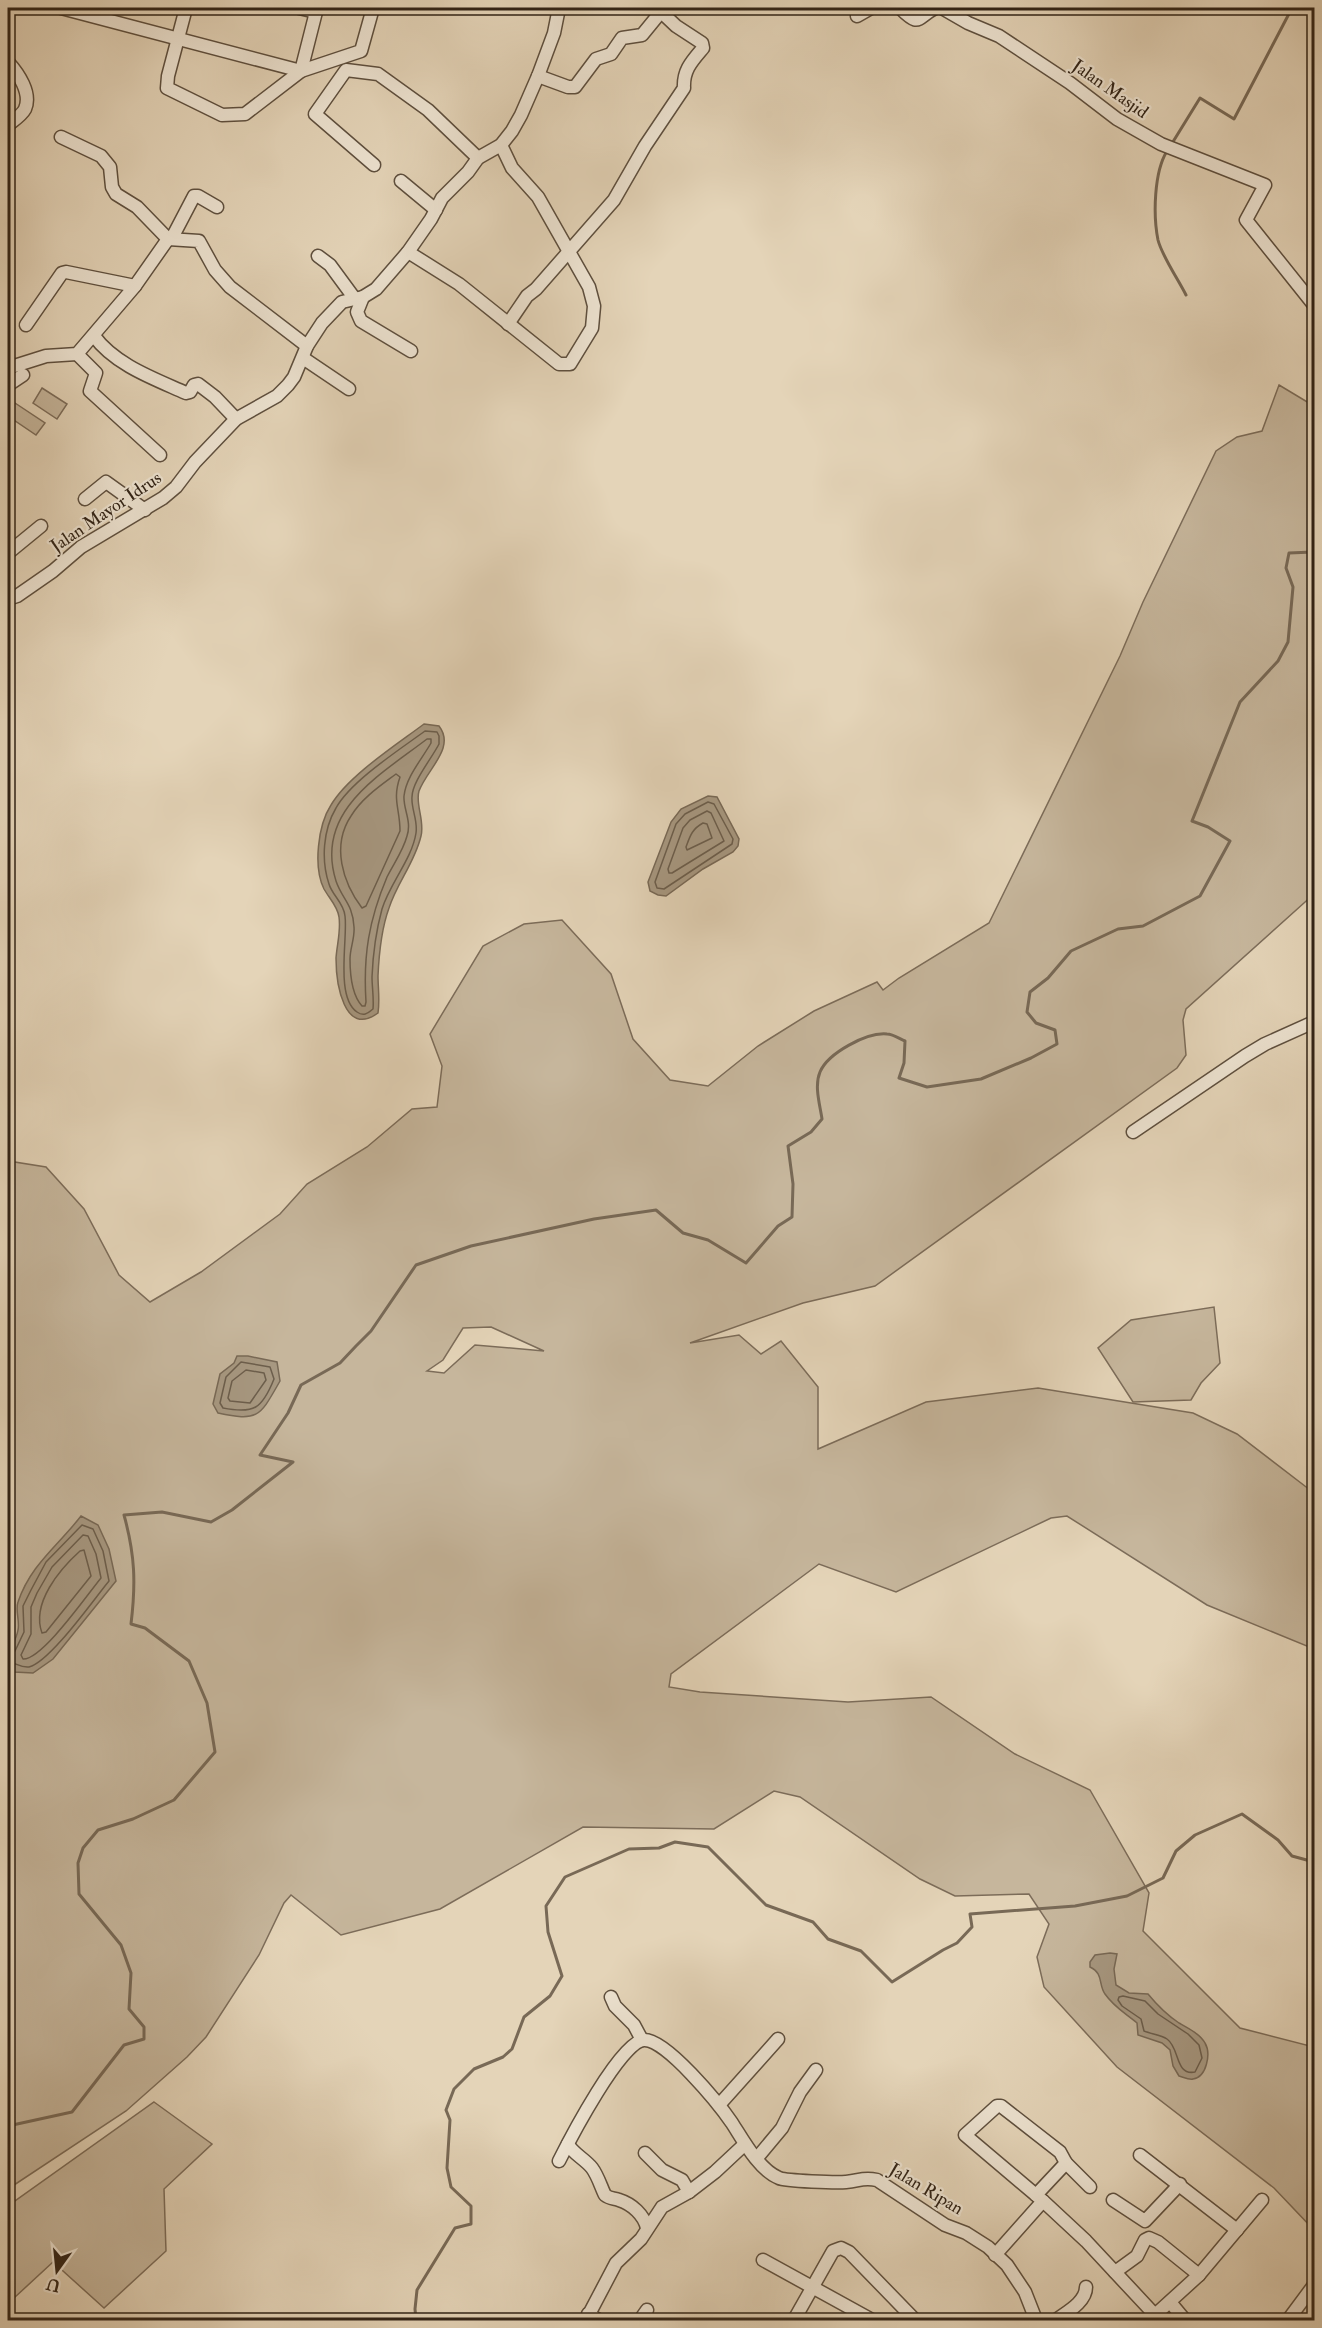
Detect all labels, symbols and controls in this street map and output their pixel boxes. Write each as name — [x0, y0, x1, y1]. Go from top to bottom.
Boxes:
street label: Jalan Masjid — [1067, 54, 1153, 124]
street label: Jalan Mayor Idrus — [45, 466, 166, 558]
street label: Jalan Ripan — [884, 2157, 967, 2220]
north arrow — [27, 2241, 87, 2301]
text: U — [44, 2273, 62, 2296]

